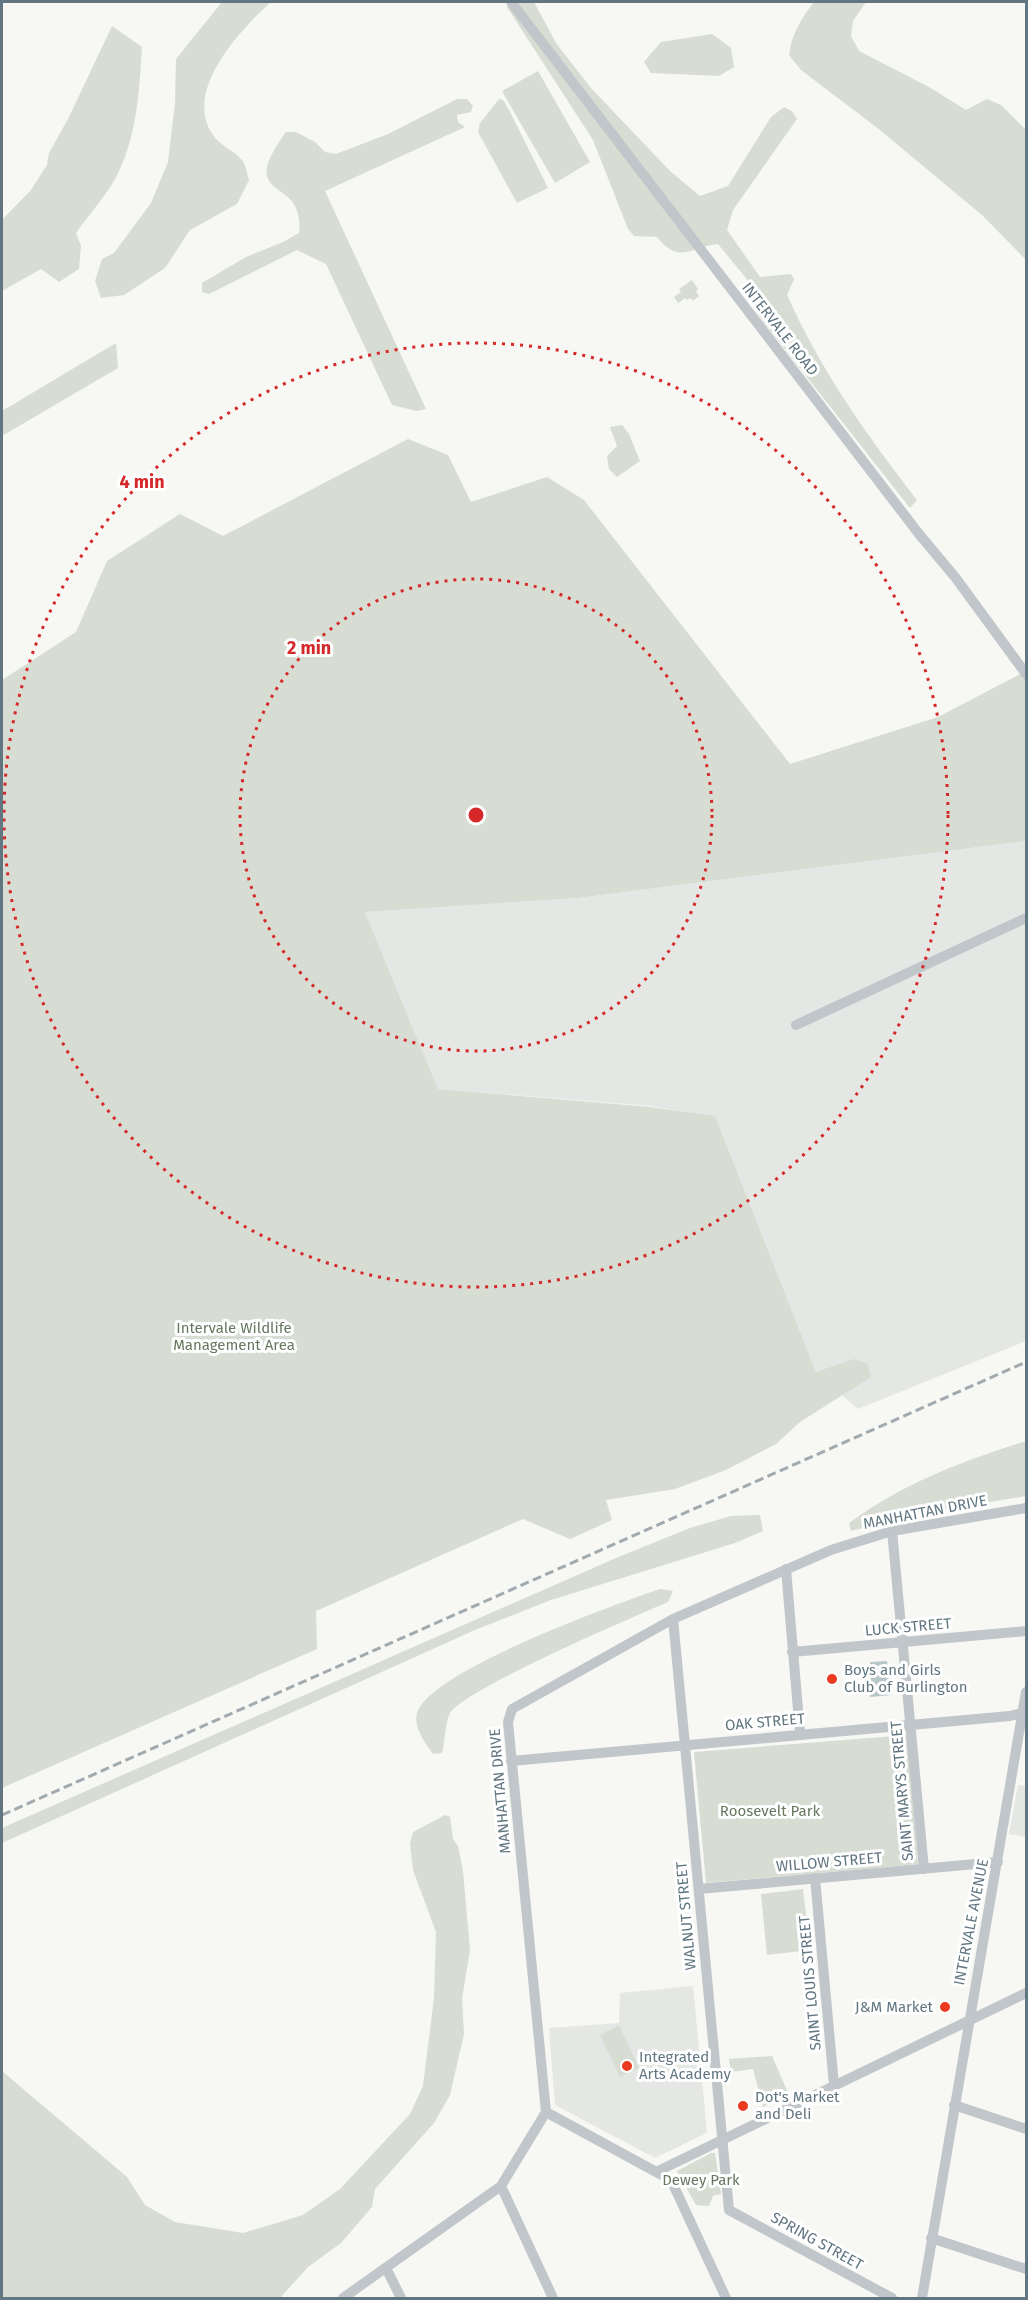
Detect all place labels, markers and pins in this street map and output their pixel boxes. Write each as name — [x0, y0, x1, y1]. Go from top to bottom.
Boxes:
centre of rings — [466, 805, 486, 825]
place label: Boys and Girls Club of Burlington — [844, 1661, 968, 1696]
marker: Boys and Girls Club of Burlington — [825, 1672, 839, 1686]
place label: J&M Market — [855, 1998, 934, 2016]
marker: J&M Market — [938, 2000, 952, 2014]
place label: Integrated Arts Academy — [639, 2048, 731, 2083]
marker: Integrated Arts Academy — [620, 2059, 634, 2073]
place label: Dot's Market and Deli — [755, 2088, 840, 2123]
marker: Dot's Market and Deli — [736, 2099, 750, 2113]

